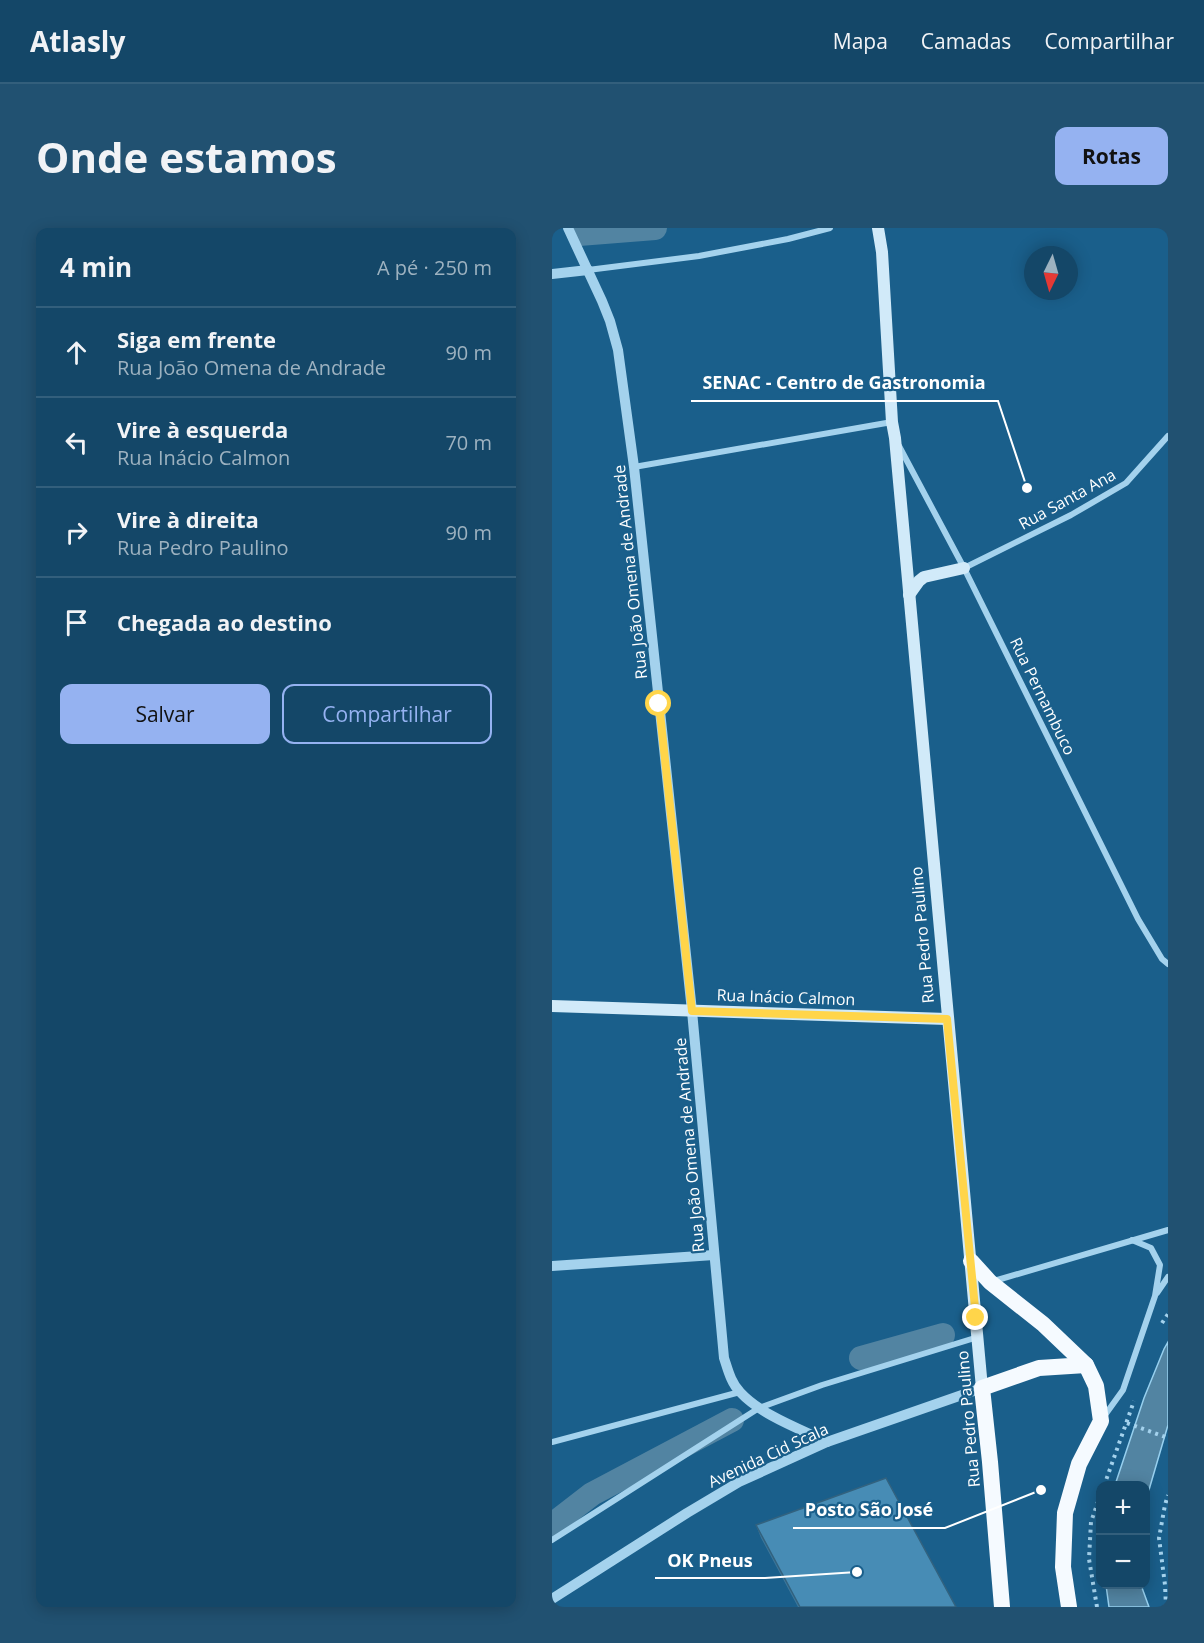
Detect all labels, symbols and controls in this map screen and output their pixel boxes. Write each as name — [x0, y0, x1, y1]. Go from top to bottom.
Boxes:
text: Atlasly — [30, 22, 125, 60]
text: Mapa — [833, 27, 888, 55]
text: Camadas — [921, 27, 1011, 55]
text: Compartilhar — [1044, 27, 1174, 55]
button: Rotas — [1055, 127, 1168, 185]
text: Onde estamos — [36, 128, 337, 185]
north arrow — [1024, 246, 1078, 300]
text: 4 min — [60, 249, 132, 285]
text: A pé · 250 m — [377, 254, 492, 281]
text: Siga em frente — [117, 324, 276, 354]
icon: ahead — [60, 336, 93, 369]
text: 90 m — [445, 339, 492, 366]
text: Rua João Omena de Andrade — [117, 354, 386, 381]
callout: SENAC - Centro de Gastronomia — [691, 365, 998, 401]
text: SENAC - Centro de Gastronomia — [702, 370, 986, 394]
text: Vire à esquerda — [117, 414, 288, 444]
icon: left — [60, 426, 93, 459]
text: 70 m — [445, 429, 492, 456]
text: Rua Inácio Calmon — [117, 444, 290, 471]
street label: Rua Santa Ana — [1015, 463, 1119, 535]
street label: Rua João Omena de Andrade — [608, 464, 652, 680]
text: Vire à direita — [117, 504, 259, 534]
icon: right — [60, 516, 93, 549]
text: 90 m — [445, 519, 492, 546]
text: Rua Pedro Paulino — [117, 534, 289, 561]
icon: arrive — [60, 606, 93, 639]
text: Chegada ao destino — [117, 607, 332, 637]
street label: Rua Pernambuco — [1005, 634, 1081, 758]
button: Salvar — [60, 684, 270, 744]
button: Compartilhar — [282, 684, 492, 744]
route start — [645, 690, 671, 716]
street label: Rua Pedro Paulino — [905, 866, 939, 1004]
street label: Rua Inácio Calmon — [716, 984, 856, 1010]
street label: Rua João Omena de Andrade — [669, 1037, 709, 1253]
route end — [962, 1304, 988, 1330]
street label: Rua Pedro Paulino — [951, 1350, 985, 1488]
street label: Avenida Cid Scala — [704, 1418, 832, 1492]
map controls — [1096, 1481, 1150, 1589]
button: + — [1096, 1481, 1150, 1535]
callout: Posto São José — [793, 1492, 945, 1528]
text: Posto São José — [805, 1497, 933, 1521]
button: − — [1096, 1535, 1150, 1589]
callout: OK Pneus — [655, 1542, 765, 1578]
text: OK Pneus — [667, 1548, 753, 1572]

